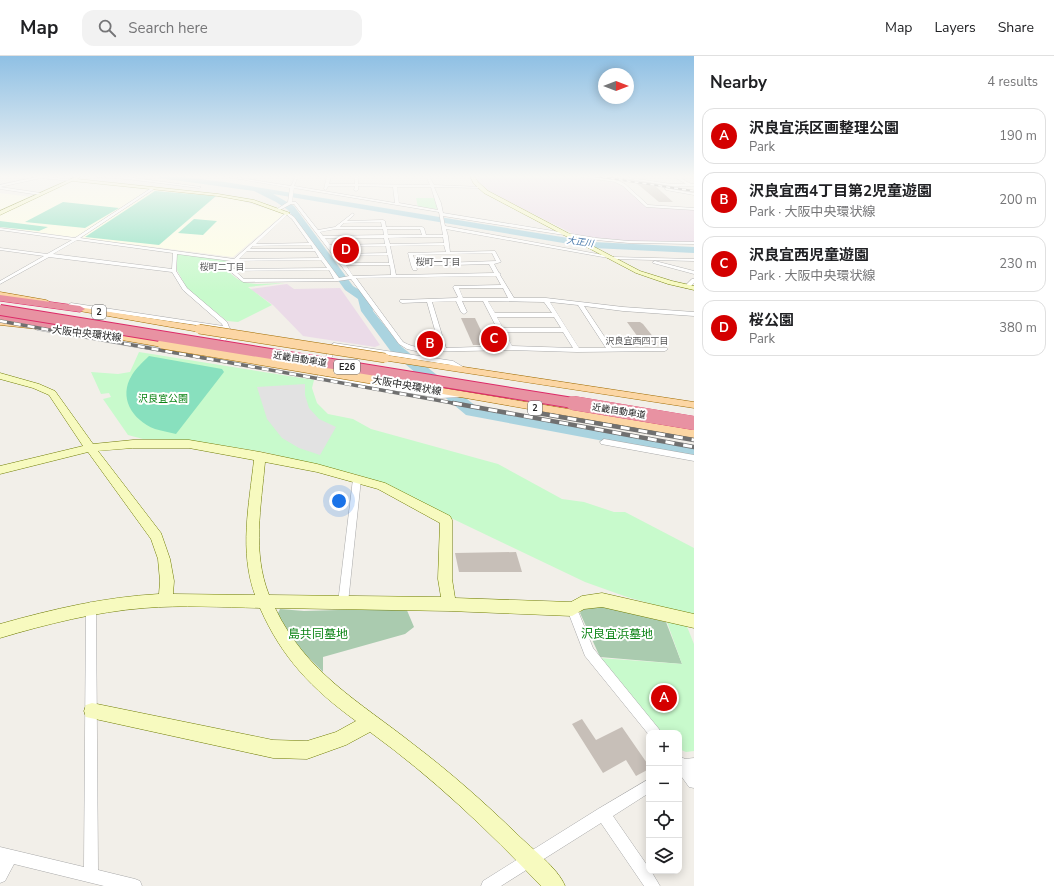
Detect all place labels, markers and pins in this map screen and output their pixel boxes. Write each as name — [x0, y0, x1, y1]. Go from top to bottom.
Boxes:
pin: D — [333, 235, 359, 265]
pin: C — [481, 324, 507, 354]
pin: B — [417, 329, 443, 359]
pin: A — [651, 683, 677, 713]

